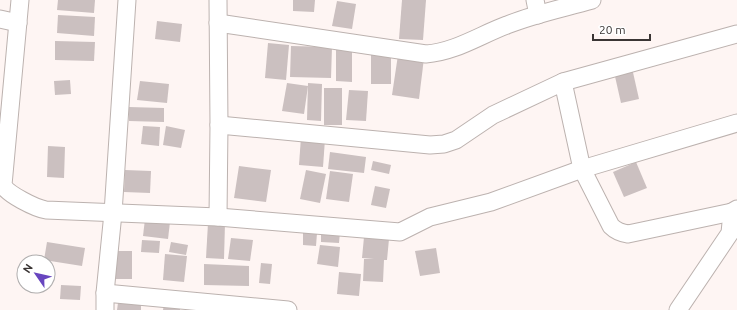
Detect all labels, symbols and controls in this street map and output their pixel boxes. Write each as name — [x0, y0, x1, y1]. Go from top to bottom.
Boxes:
scale bar — [593, 16, 650, 42]
text: 20 m — [599, 23, 626, 36]
north arrow — [16, 254, 56, 294]
text: N — [20, 262, 35, 275]

